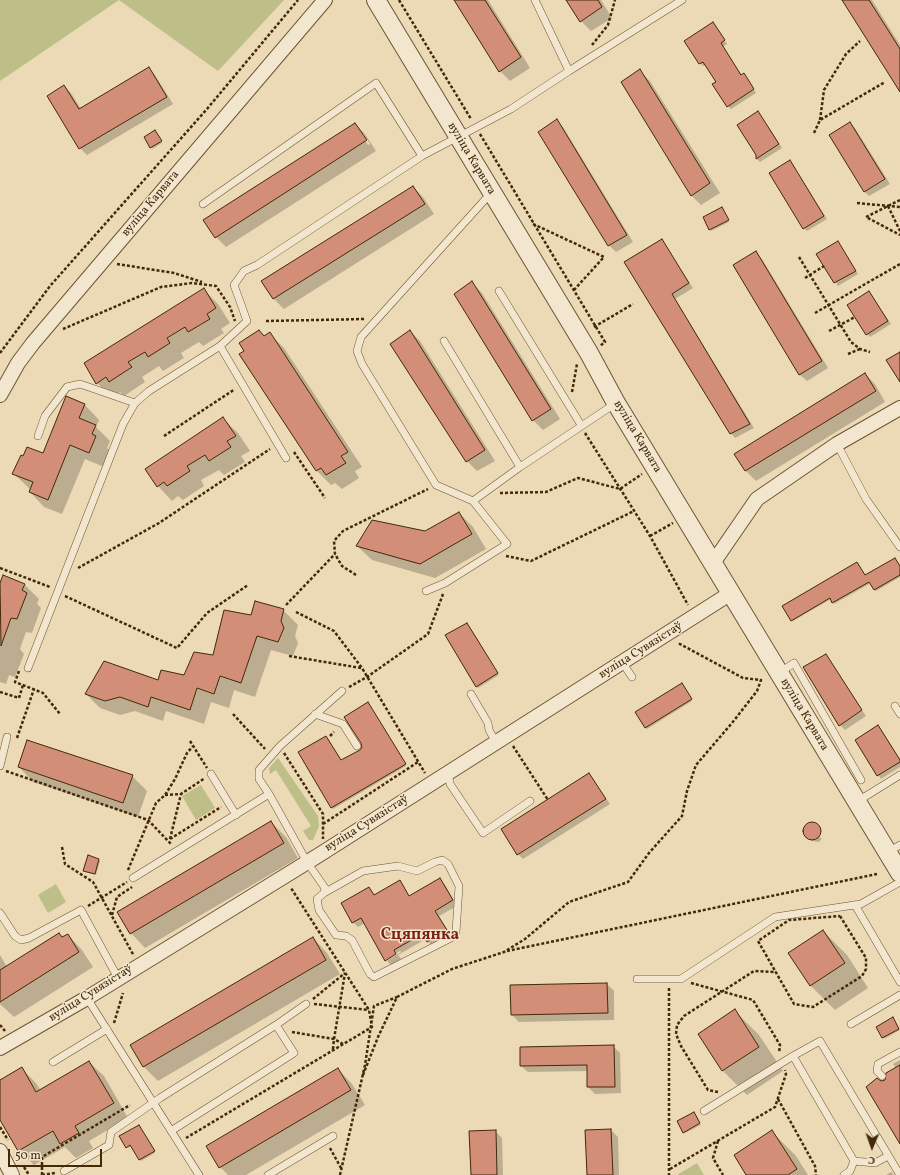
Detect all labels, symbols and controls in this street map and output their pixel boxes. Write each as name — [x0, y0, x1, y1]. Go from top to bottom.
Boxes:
street label: вуліца Карвата — [444, 120, 498, 198]
street label: вуліца Карвата — [119, 168, 183, 240]
street label: вуліца Карвата — [610, 398, 664, 476]
street label: вуліца Сувязістаў — [597, 619, 685, 683]
street label: вуліца Карвата — [777, 676, 831, 754]
street label: вуліца Сувязістаў — [323, 792, 411, 856]
district label: Сцяпянка — [381, 926, 459, 946]
street label: вуліца Сувязістаў — [47, 962, 135, 1026]
north arrow — [852, 1127, 892, 1167]
scale bar — [10, 1141, 104, 1167]
text: 50 m — [15, 1148, 41, 1164]
text: С — [868, 1152, 875, 1167]

